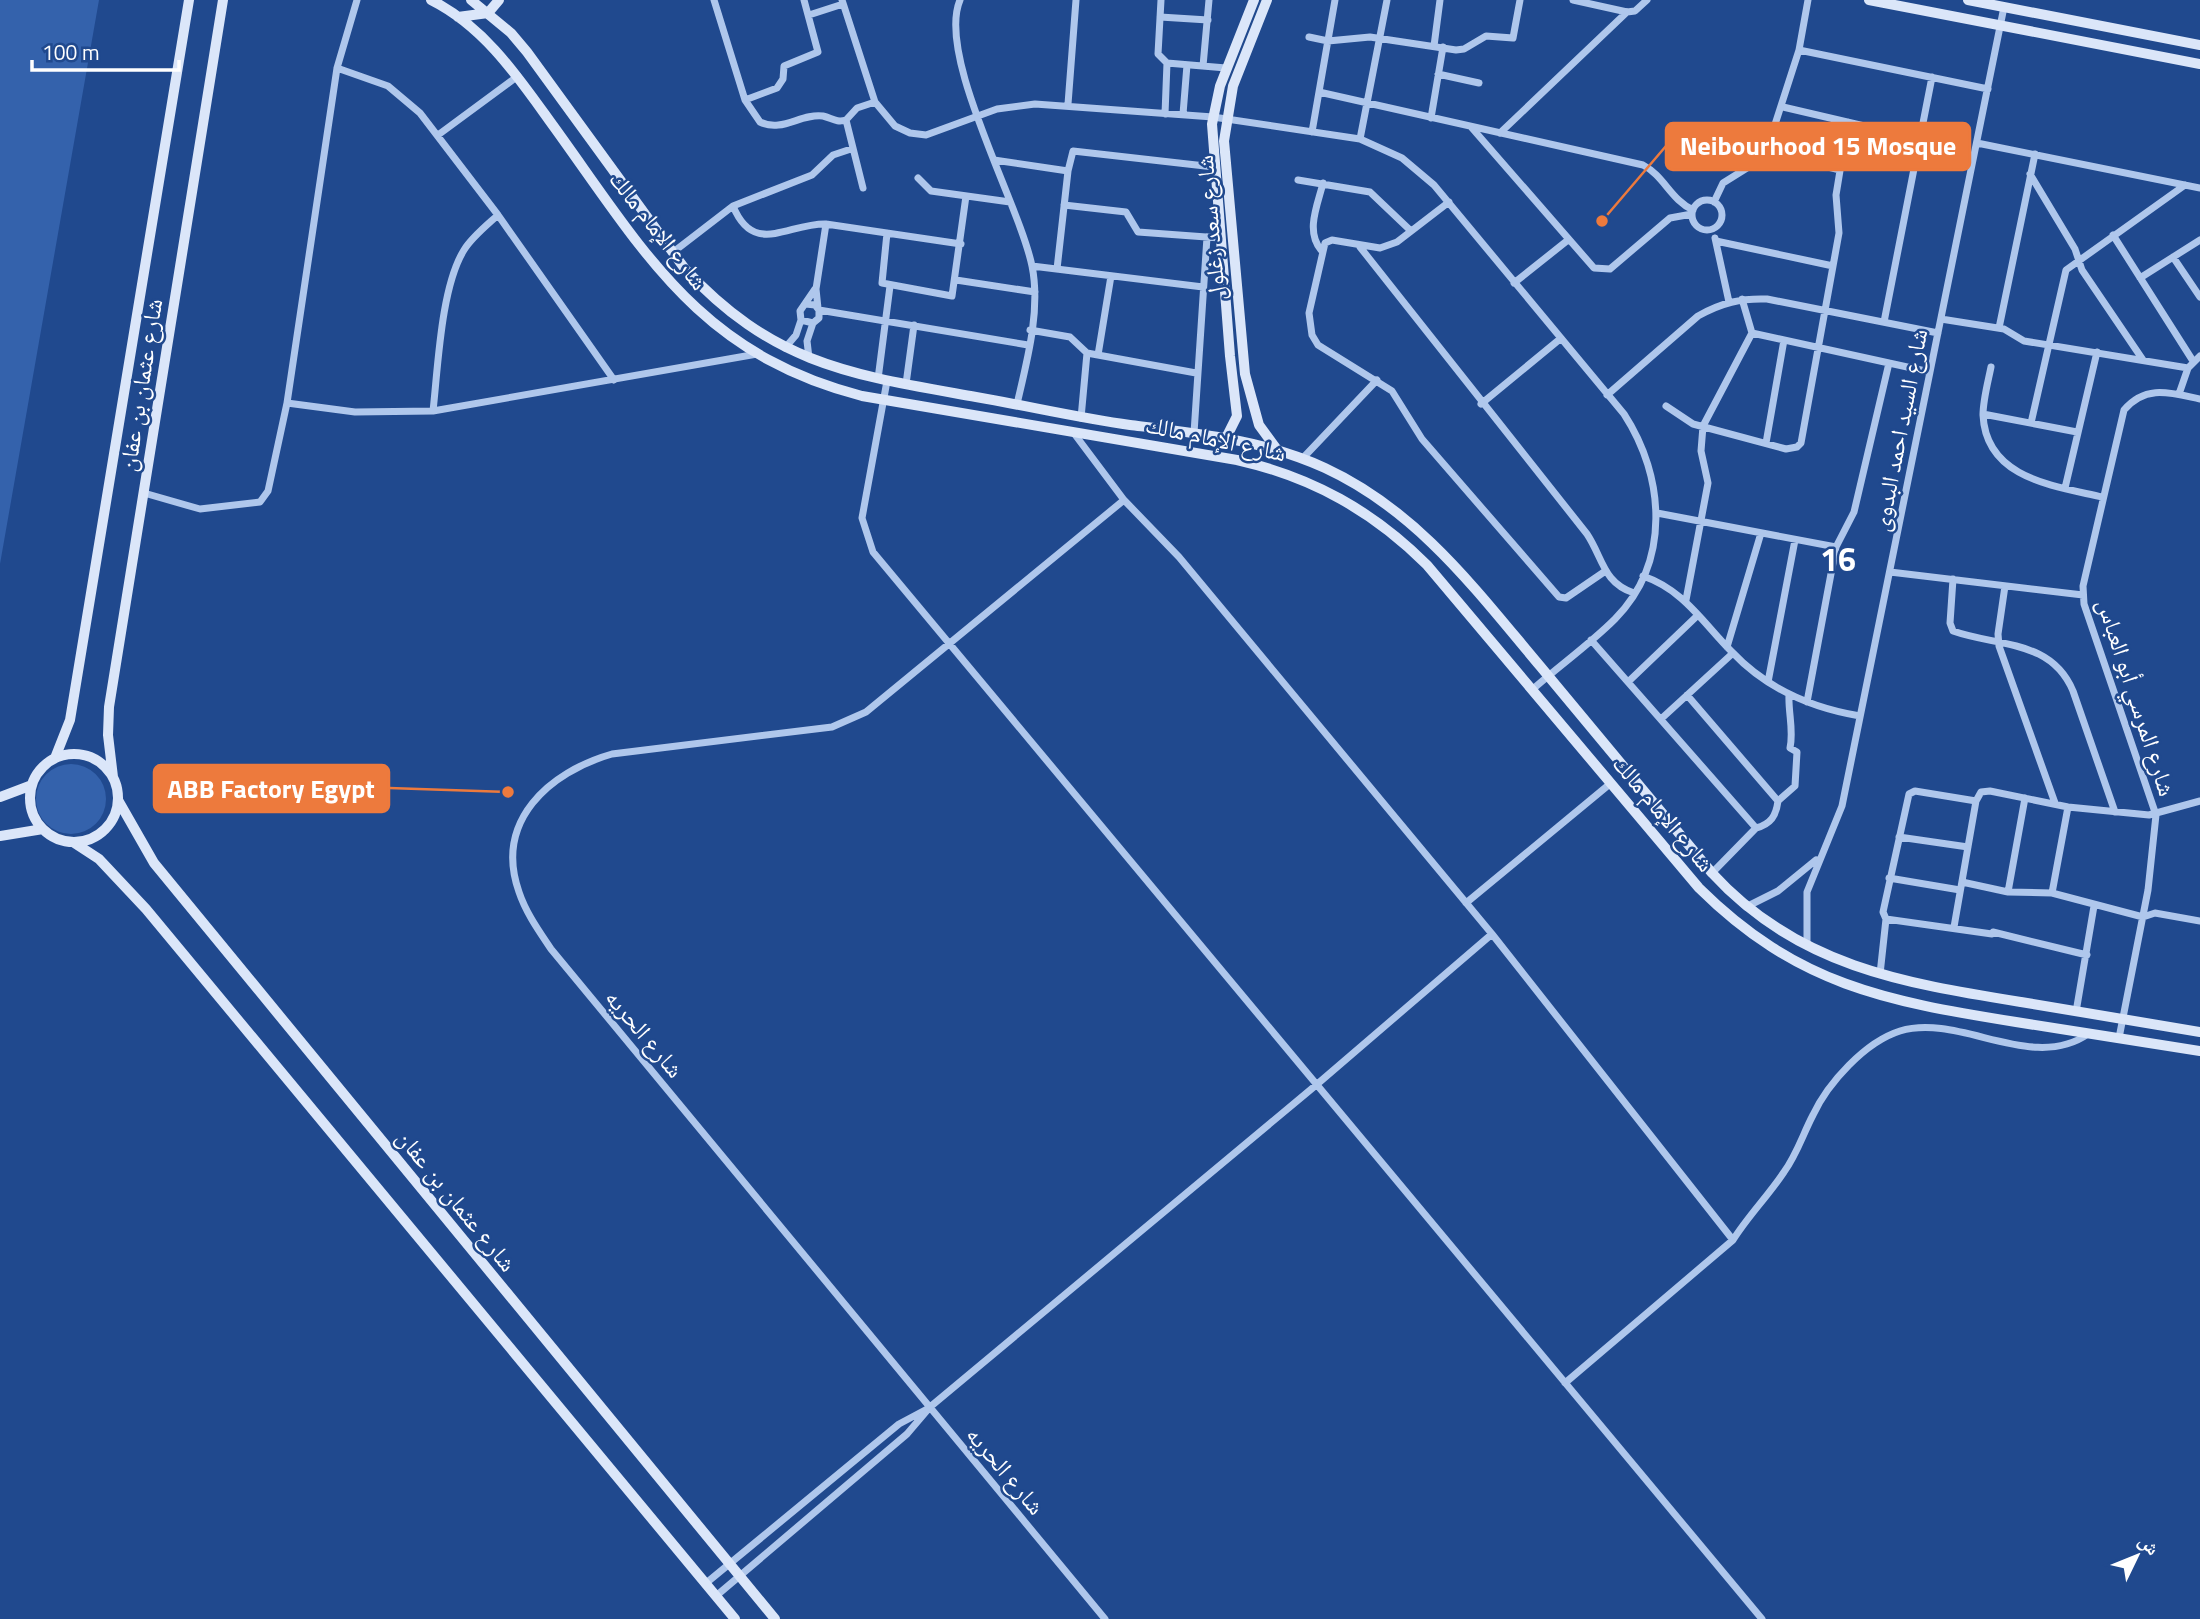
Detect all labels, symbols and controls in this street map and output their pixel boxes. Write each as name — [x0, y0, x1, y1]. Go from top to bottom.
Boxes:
scale bar — [32, 28, 178, 72]
text: 100 m — [42, 36, 99, 68]
callout: Neibourhood 15 Mosque — [1666, 123, 1970, 170]
text: Neibourhood 15 Mosque — [1680, 126, 1956, 165]
street label: شارع سعد زغلول — [1186, 154, 1234, 302]
street label: شارع الإمام مالك — [601, 163, 717, 297]
street label: شارع عثمان بن عفان — [109, 296, 171, 474]
street label: شارع السيد احمد البدوى — [1862, 326, 1936, 534]
street label: شارع الإمام مالك — [1142, 406, 1290, 470]
district label: 16 — [1820, 535, 1856, 583]
street label: شارع المرسي أبو العباس — [2086, 594, 2186, 801]
street label: شارع الإمام مالك — [1604, 747, 1724, 879]
callout: ABB Factory Egypt — [154, 765, 389, 812]
text: ABB Factory Egypt — [167, 769, 375, 808]
street label: شارع الحريه — [597, 981, 693, 1085]
street label: شارع عثمان بن عفان — [388, 1121, 526, 1279]
street label: شارع الحريه — [958, 1418, 1054, 1522]
north arrow — [2102, 1521, 2172, 1591]
text: ش — [2132, 1527, 2167, 1561]

